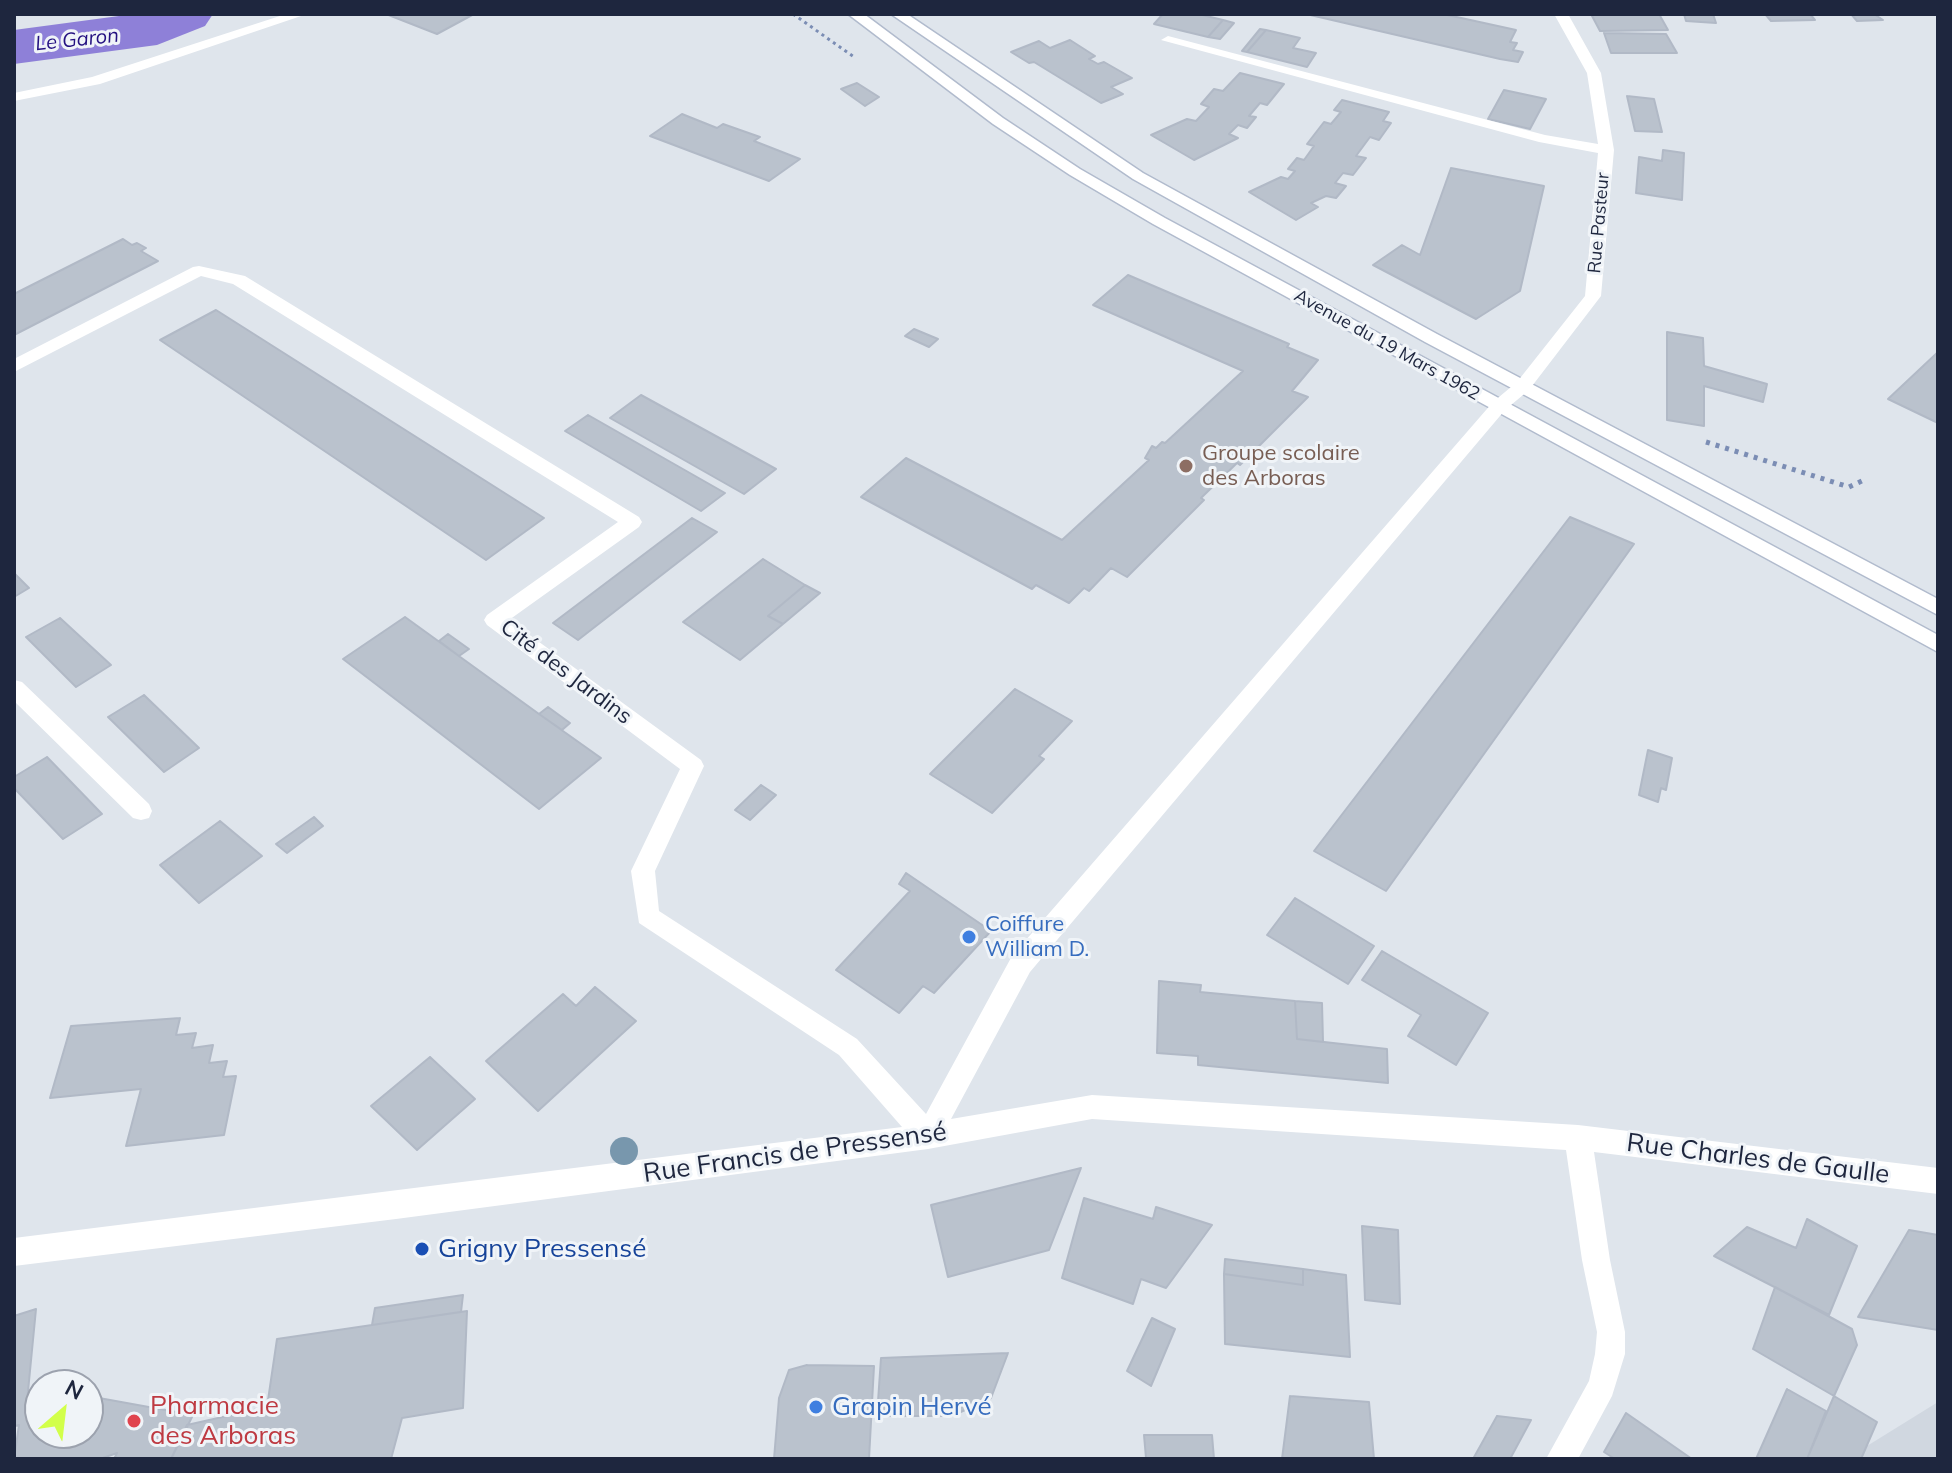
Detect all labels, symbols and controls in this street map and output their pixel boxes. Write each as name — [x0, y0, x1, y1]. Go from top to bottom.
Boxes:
water label: Le Garon — [34, 24, 120, 56]
street label: Rue Pasteur — [1584, 172, 1614, 274]
street label: Avenue du 19 Mars 1962 — [1290, 285, 1484, 405]
place label: Groupe scolaire des Arboras — [1202, 440, 1360, 492]
marker: Groupe scolaire des Arboras — [1177, 457, 1195, 475]
street label: Cité des Jardins — [495, 614, 637, 730]
place label: Coiffure William D. — [985, 911, 1089, 962]
marker: Coiffure William D. — [960, 928, 978, 946]
street label: Rue Francis de Pressensé — [641, 1116, 949, 1190]
street label: Rue Charles de Gaulle — [1625, 1127, 1891, 1191]
place label: Grigny Pressensé — [438, 1233, 646, 1265]
marker: Grigny Pressensé — [413, 1240, 431, 1258]
north arrow — [24, 1369, 104, 1449]
text: N — [60, 1373, 88, 1406]
place label: Pharmacie des Arboras — [150, 1390, 296, 1452]
place label: Grapin Hervé — [832, 1391, 992, 1423]
marker: Grapin Hervé — [807, 1398, 825, 1416]
marker: Pharmacie des Arboras — [125, 1412, 143, 1430]

